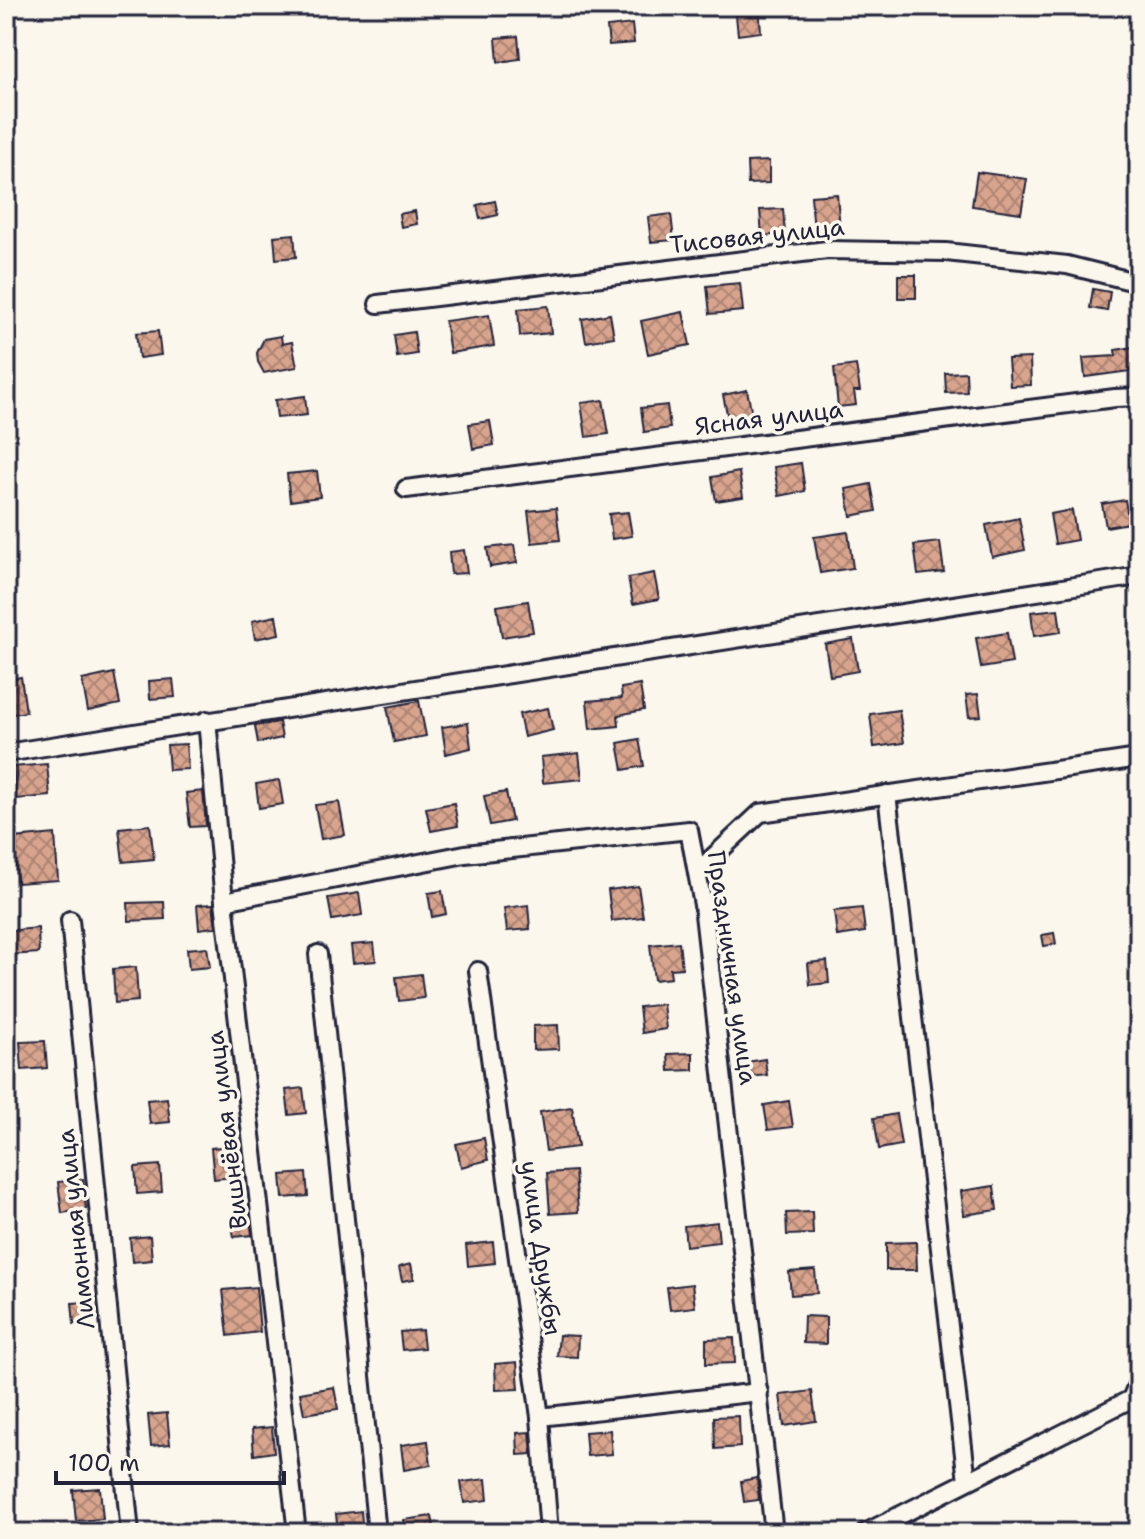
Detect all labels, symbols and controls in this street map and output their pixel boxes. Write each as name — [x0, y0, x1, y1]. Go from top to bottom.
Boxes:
street label: Тисовая улица — [668, 211, 846, 261]
street label: Ясная улица — [693, 393, 845, 443]
street label: Праздничная улица — [700, 849, 764, 1087]
street label: Вишнёвая улица — [199, 1029, 255, 1231]
street label: Лимонная улица — [50, 1127, 102, 1331]
street label: улица Дружбы — [513, 1159, 569, 1337]
scale bar — [56, 1435, 284, 1485]
text: 100 m — [68, 1447, 140, 1479]

